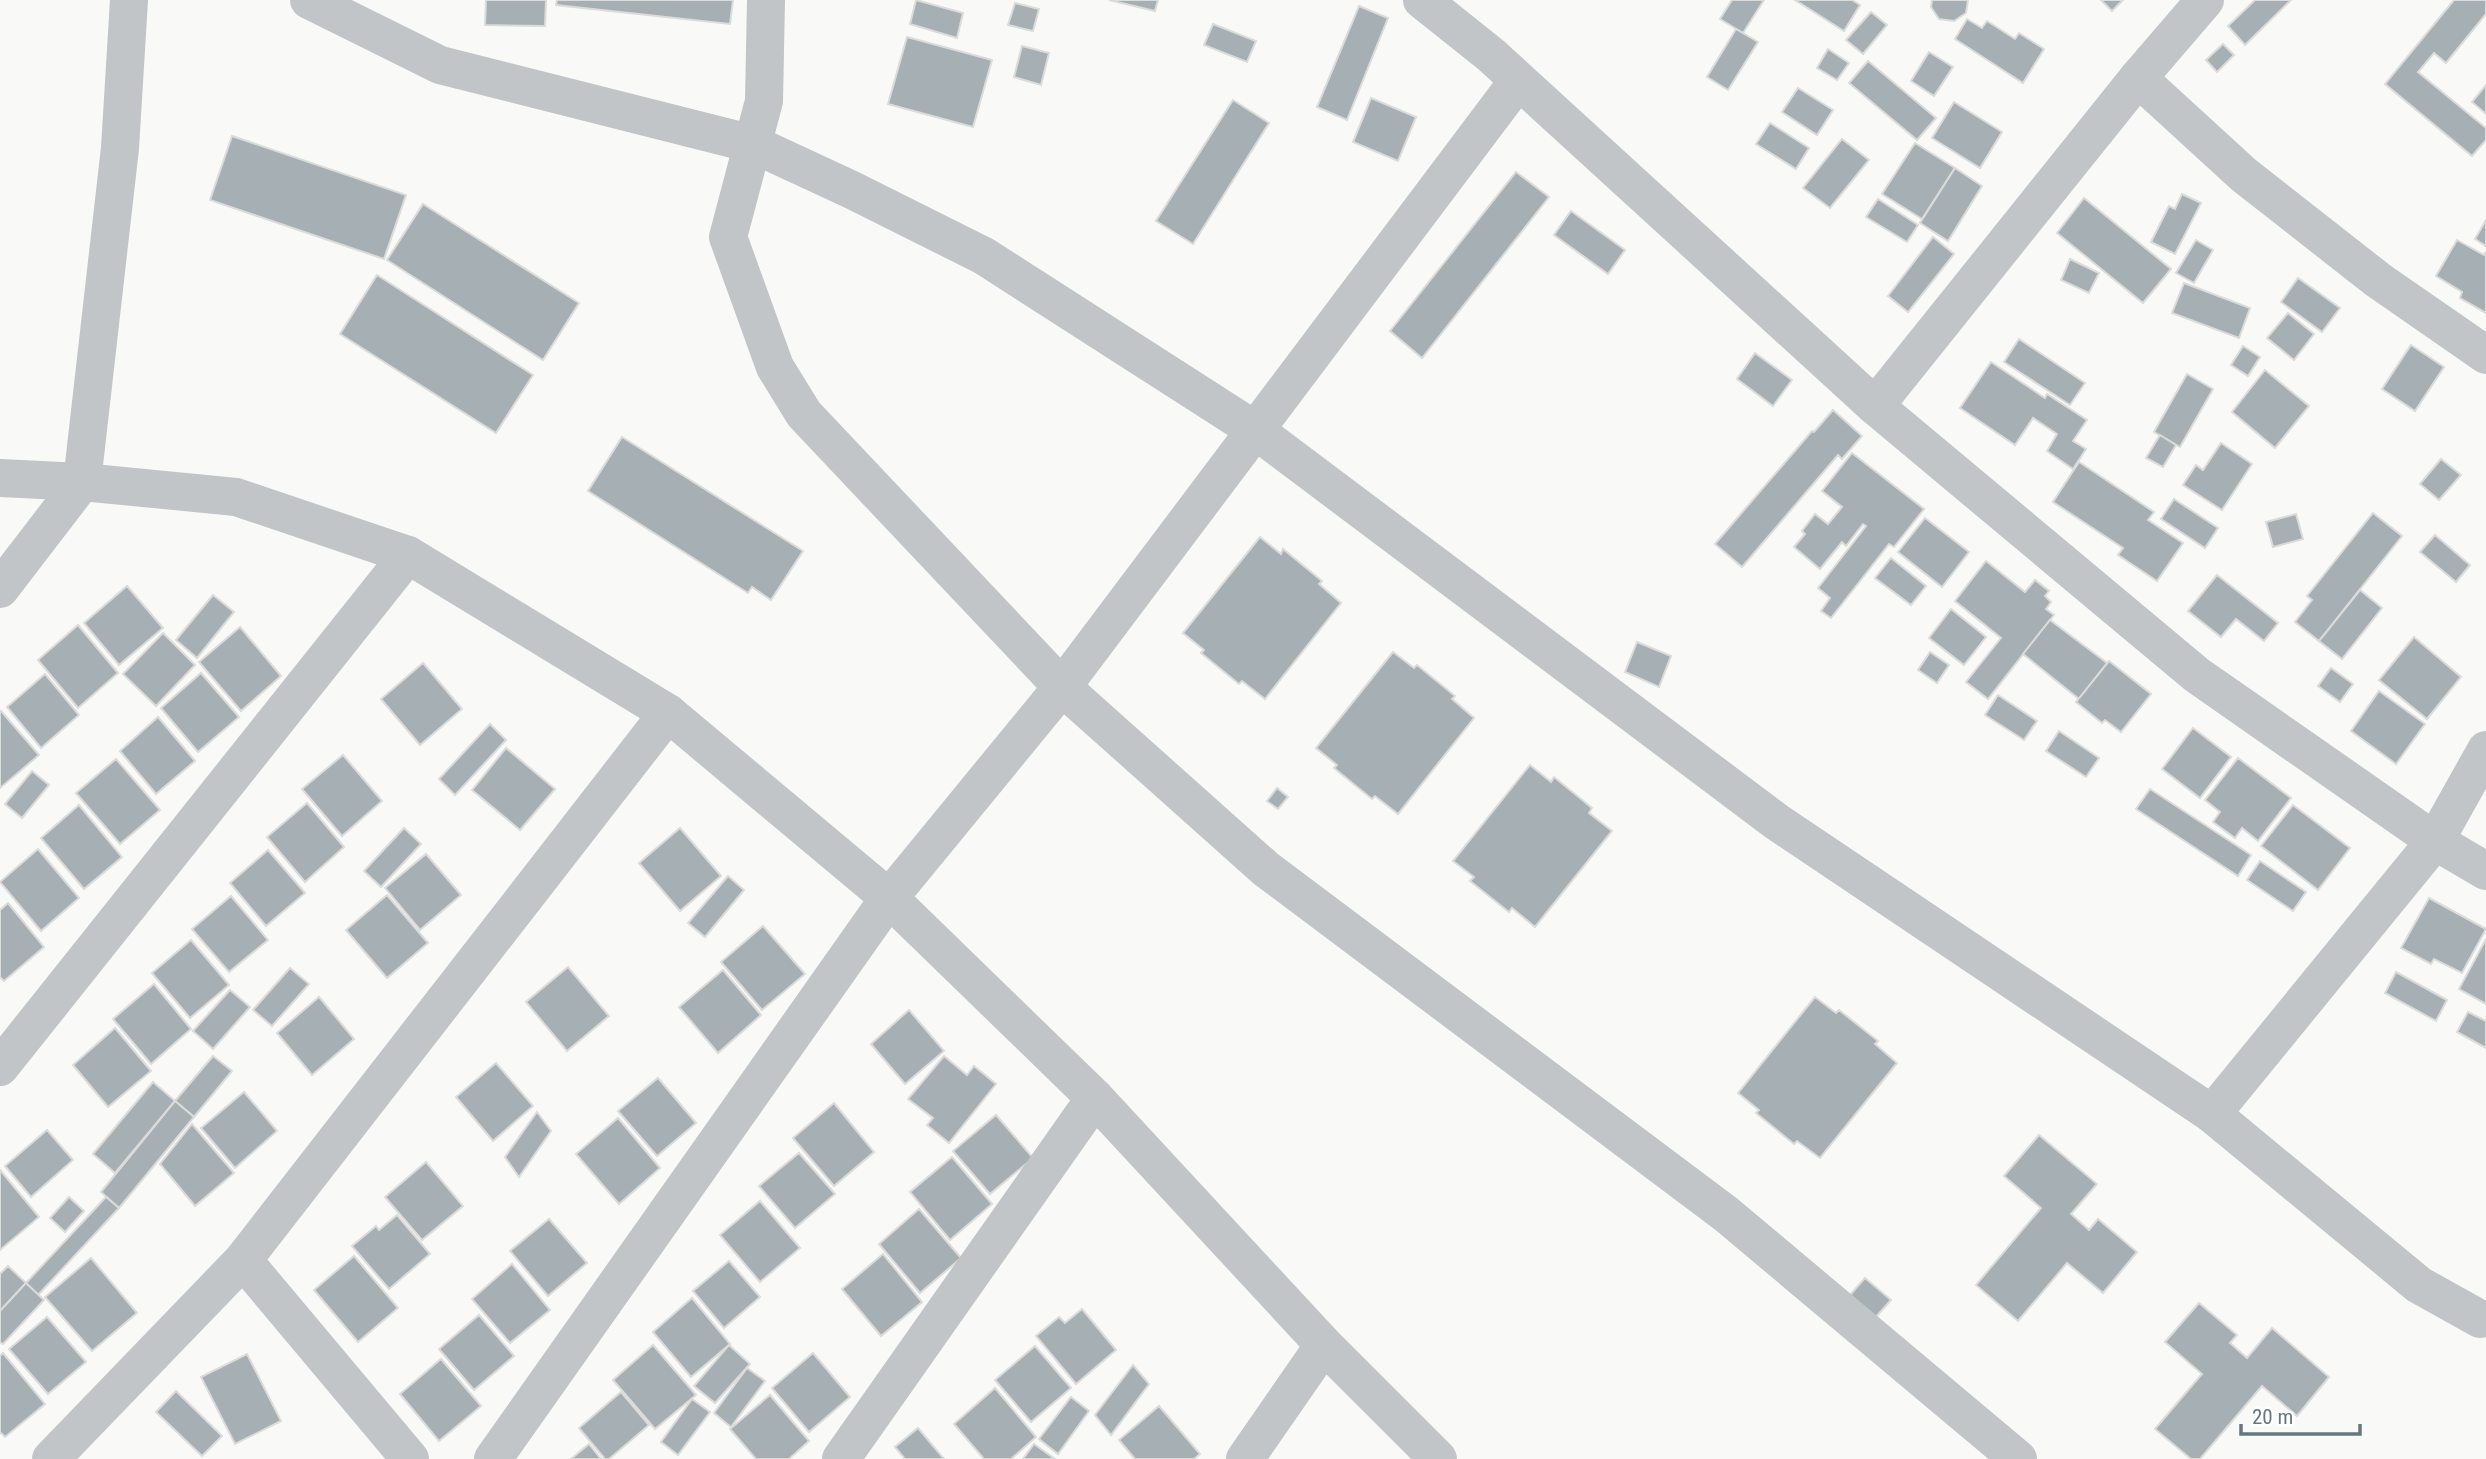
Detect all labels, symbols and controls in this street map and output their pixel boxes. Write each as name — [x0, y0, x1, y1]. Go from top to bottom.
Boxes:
scale bar — [2241, 1392, 2360, 1436]
text: 20 m — [2252, 1405, 2293, 1429]

